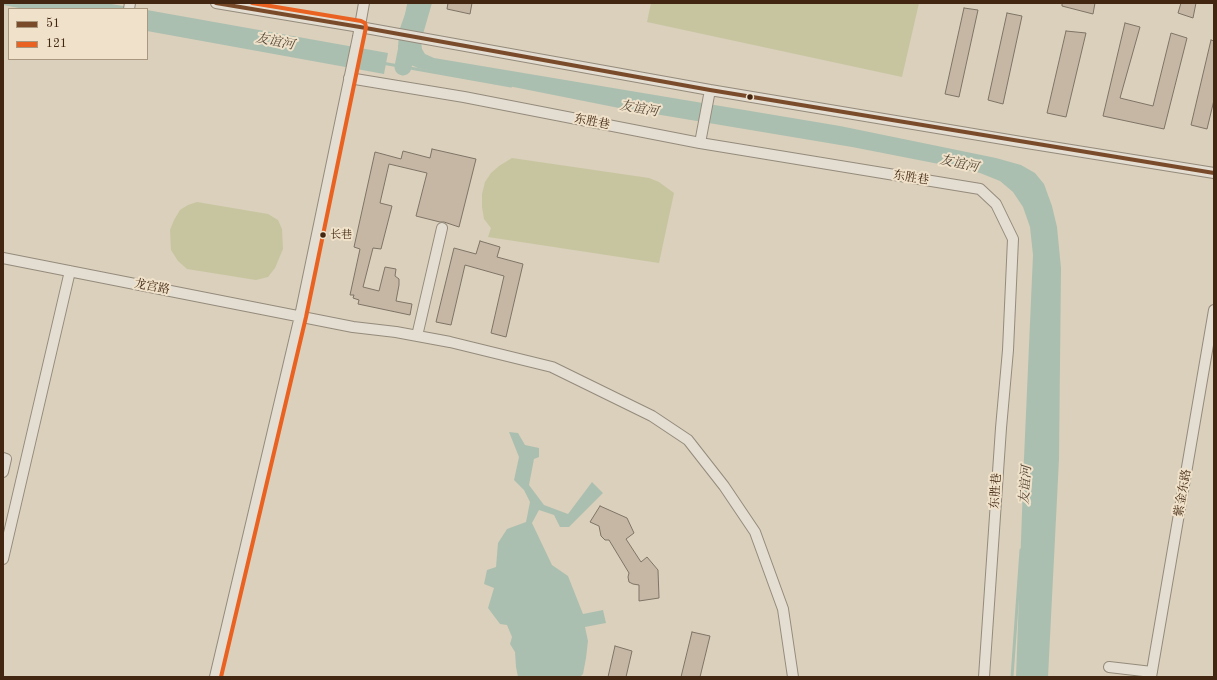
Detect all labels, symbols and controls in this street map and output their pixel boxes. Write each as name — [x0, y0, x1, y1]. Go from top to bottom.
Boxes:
legend — [8, 8, 148, 60]
text: 51 — [46, 18, 60, 30]
water label: 友谊河 — [254, 31, 296, 53]
text: 121 — [46, 38, 67, 50]
unlabelled marker — [745, 92, 755, 102]
water label: 友谊河 — [618, 98, 660, 120]
street label: 东胜巷 — [573, 111, 611, 133]
water label: 友谊河 — [938, 152, 980, 176]
street label: 东胜巷 — [892, 168, 930, 188]
place label: 长巷 — [330, 228, 352, 242]
marker: 长巷 — [318, 230, 328, 240]
street label: 龙宫路 — [133, 276, 171, 298]
water label: 友谊河 — [1017, 465, 1035, 505]
street label: 紫金东路 — [1172, 468, 1194, 518]
street label: 东胜巷 — [988, 473, 1004, 509]

